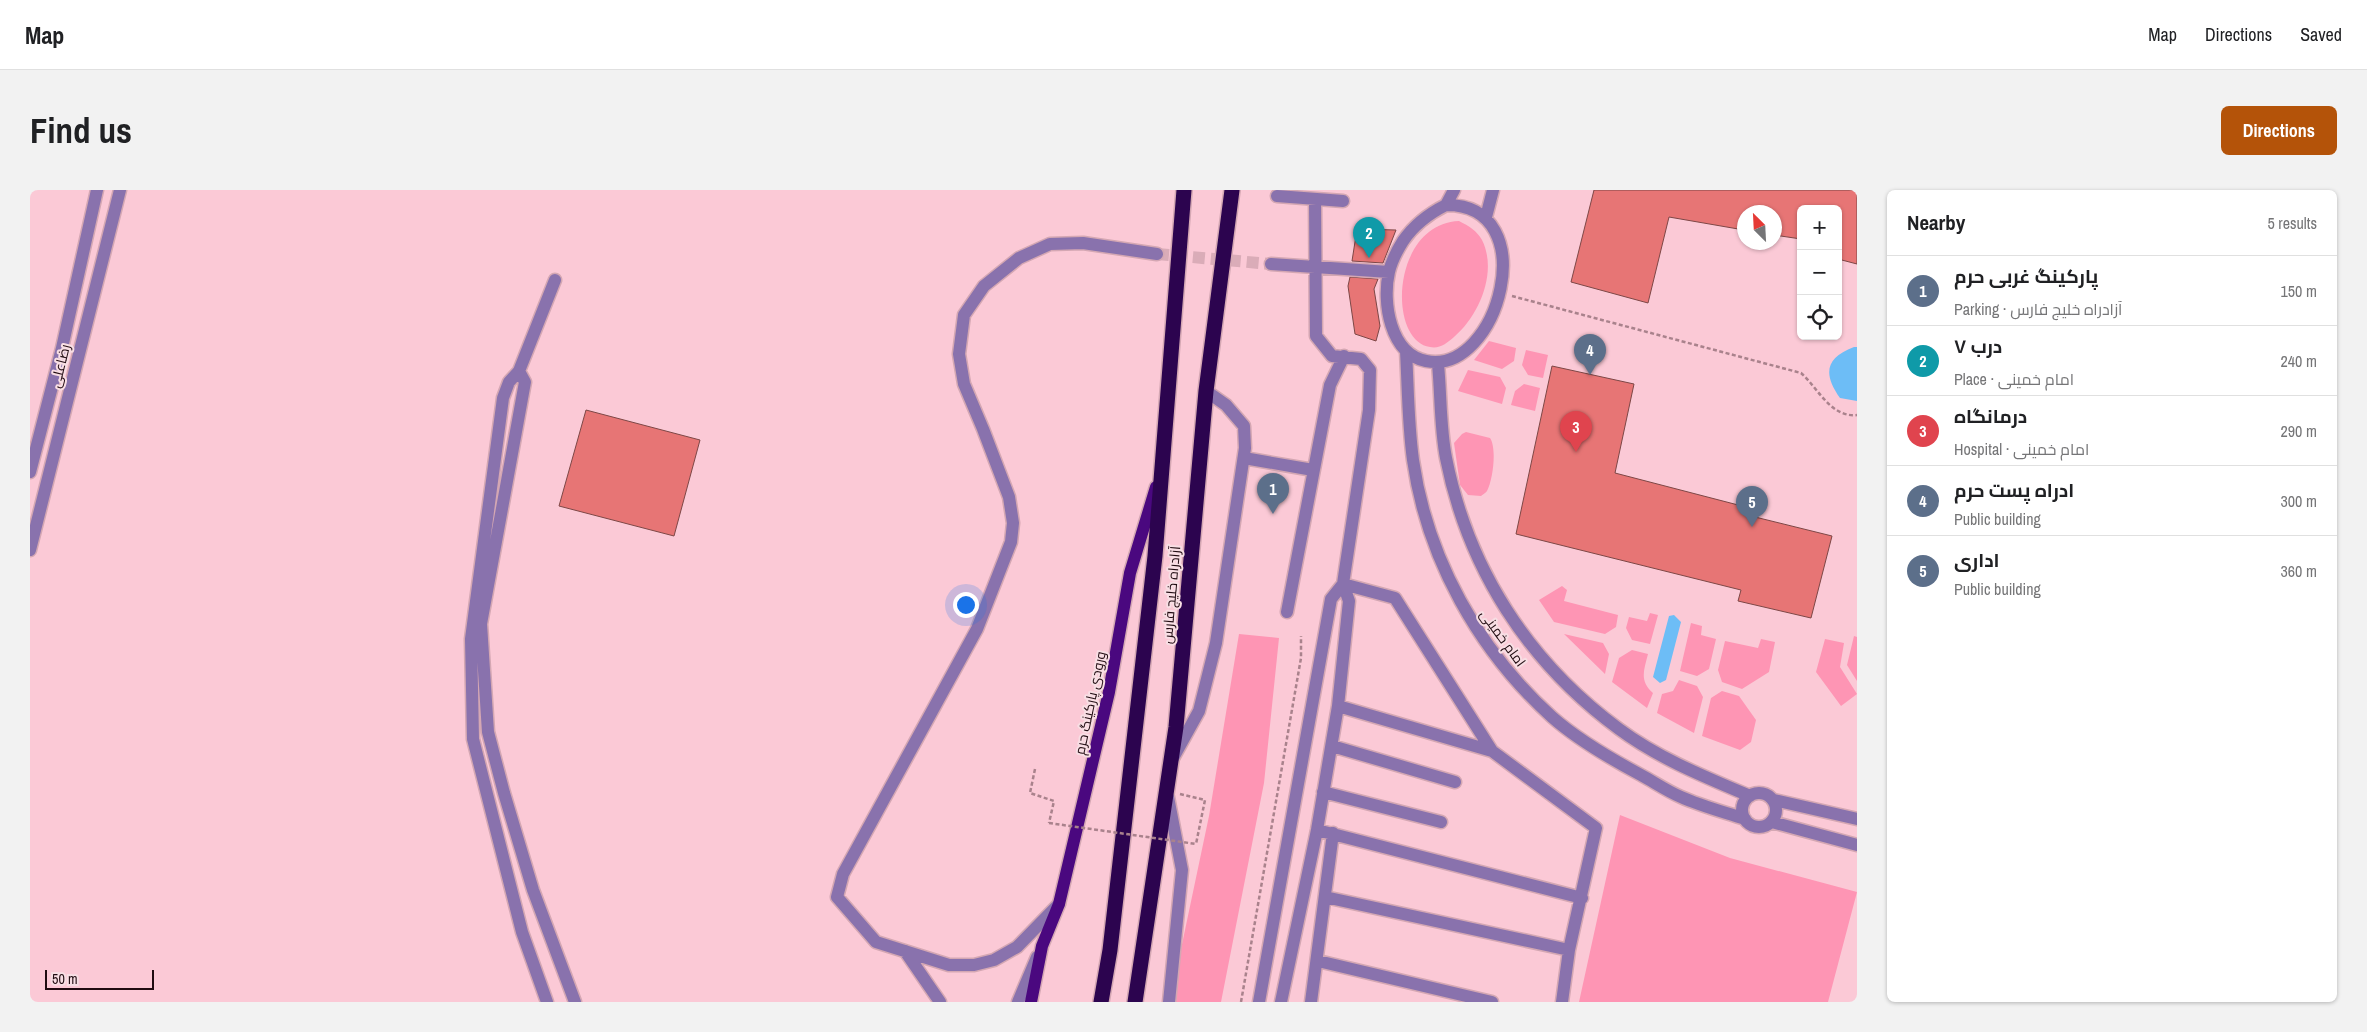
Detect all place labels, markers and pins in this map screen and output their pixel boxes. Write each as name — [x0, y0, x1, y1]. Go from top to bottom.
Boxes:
pin: 2 — [1353, 217, 1385, 258]
pin: 4 — [1574, 334, 1606, 375]
pin: 3 — [1560, 411, 1592, 452]
pin: 1 — [1257, 473, 1289, 514]
pin: 5 — [1736, 486, 1768, 527]

